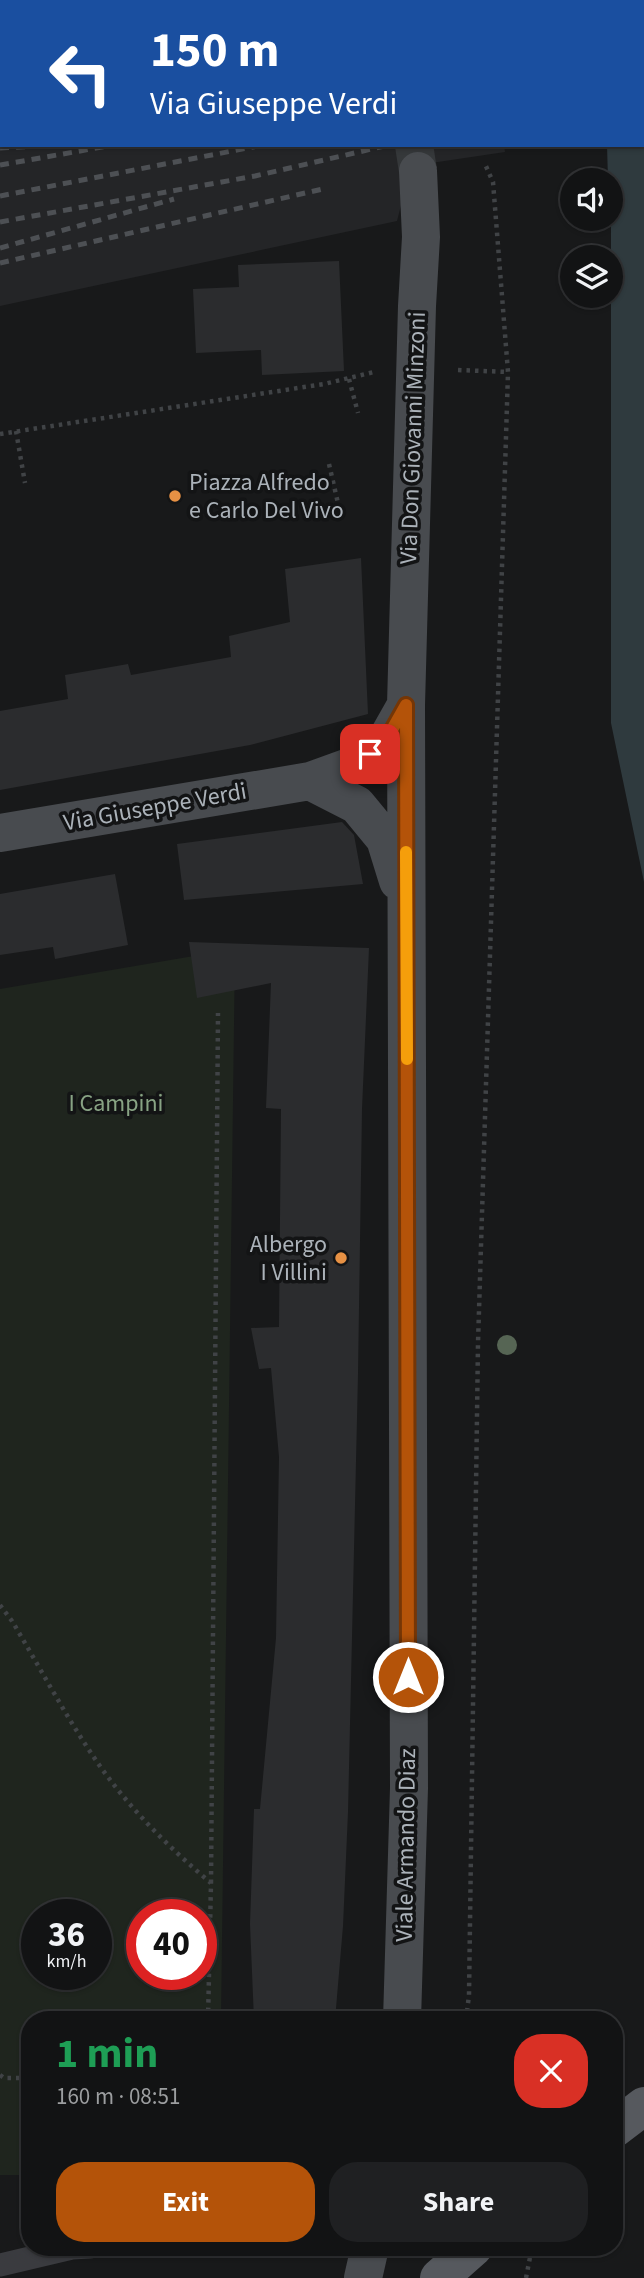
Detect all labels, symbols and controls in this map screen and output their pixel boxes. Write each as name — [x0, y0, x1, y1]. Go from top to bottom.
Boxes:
text: 150 m — [150, 16, 279, 86]
icon: left — [35, 28, 126, 119]
text: Via Giuseppe Verdi — [150, 81, 397, 127]
map controls — [560, 168, 623, 308]
button: sound — [560, 168, 623, 231]
button: layers — [560, 245, 623, 308]
street label: Via Don Giovanni Minzoni — [391, 311, 435, 565]
place label: Piazza Alfredo e Carlo Del Vivo — [189, 465, 344, 528]
marker: Piazza Alfredo e Carlo Del Vivo — [167, 488, 183, 504]
pin — [340, 724, 400, 784]
icon: arrive — [351, 735, 389, 773]
street label: Via Giuseppe Verdi — [61, 774, 249, 840]
park label: I Campini — [68, 1086, 164, 1121]
place label: Albergo I Villini — [250, 1227, 327, 1290]
marker: Albergo I Villini — [333, 1250, 349, 1266]
position arrow — [371, 1640, 445, 1714]
street label: Viale Armando Diaz — [387, 1748, 425, 1942]
speed limit sign: 40 — [126, 1899, 217, 1990]
text: 36 — [48, 1910, 85, 1960]
text: km/h — [47, 1949, 86, 1974]
text: 1 min — [56, 2024, 158, 2084]
button: close — [514, 2034, 588, 2108]
text: 160 m · 08:51 — [56, 2080, 180, 2113]
button: Exit — [56, 2162, 315, 2242]
button: Share — [329, 2162, 588, 2242]

